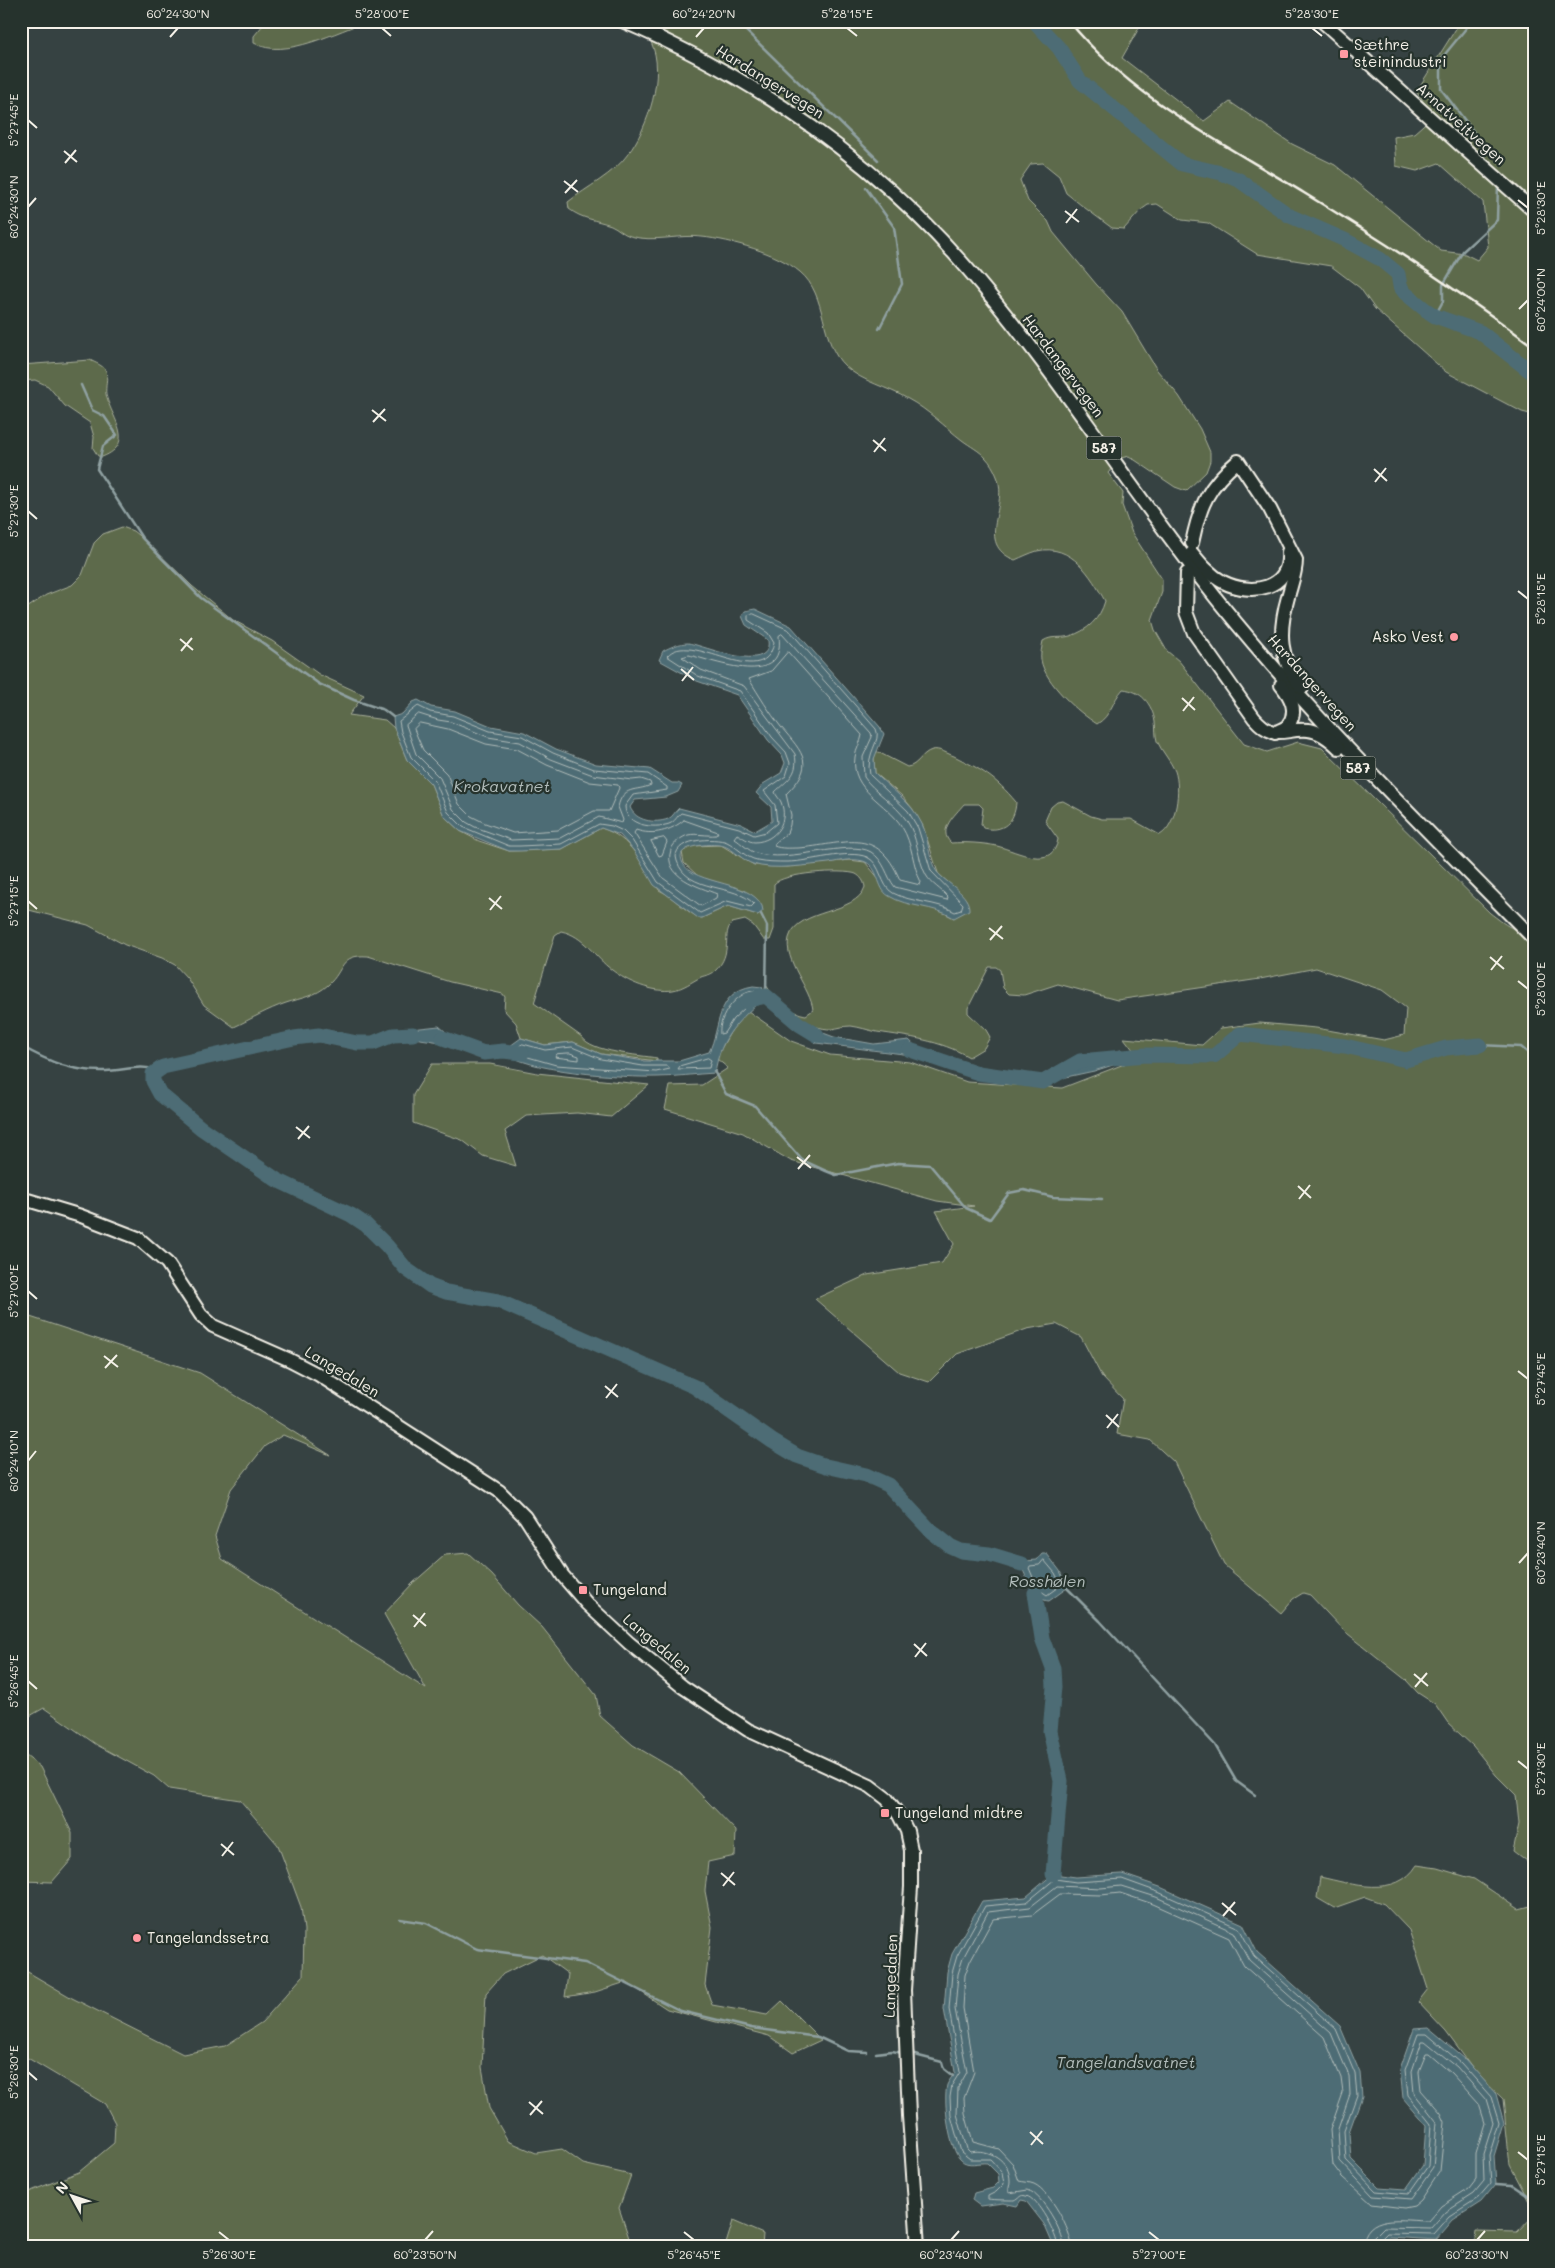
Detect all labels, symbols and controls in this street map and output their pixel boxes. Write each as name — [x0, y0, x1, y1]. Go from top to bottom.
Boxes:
text: 60°24'30"N — [146, 5, 210, 21]
text: 5°28'00"E — [355, 5, 409, 21]
text: 60°24'20"N — [673, 5, 735, 21]
text: 5°28'15"E — [821, 5, 873, 21]
text: 5°28'30"E — [1285, 5, 1339, 21]
place label: Sæthre steinindustri — [1354, 34, 1447, 71]
street label: Hardangervegen — [713, 40, 828, 122]
marker: Sæthre steinindustri — [1338, 48, 1350, 60]
street label: Arnatveitvegen — [1413, 78, 1511, 169]
text: 5°27'45"E — [5, 93, 21, 146]
text: 60°24'30"N — [5, 175, 21, 239]
text: 5°28'30"E — [1532, 181, 1548, 235]
text: 60°24'00"N — [1532, 268, 1548, 332]
street label: Hardangervegen — [1019, 310, 1109, 421]
road number: 587 — [1086, 436, 1122, 459]
text: 5°27'30"E — [5, 484, 21, 538]
text: 5°28'15"E — [1532, 573, 1548, 625]
place label: Asko Vest — [1372, 626, 1444, 646]
street label: Hardangervegen — [1264, 630, 1362, 735]
marker: Asko Vest — [1448, 631, 1460, 643]
road number: 587 — [1340, 756, 1376, 780]
water label: Krokavatnet — [454, 775, 550, 796]
text: 5°27'15"E — [5, 875, 21, 927]
text: 5°28'00"E — [1532, 962, 1548, 1016]
text: 5°27'00"E — [5, 1264, 21, 1318]
street label: Langedalen — [301, 1341, 384, 1401]
text: 5°27'45"E — [1532, 1352, 1548, 1405]
text: 60°24'10"N — [5, 1430, 21, 1492]
text: 60°23'40"N — [1532, 1521, 1548, 1585]
water label: Rosshølen — [1009, 1570, 1085, 1591]
place label: Tungeland — [593, 1579, 667, 1599]
marker: Tungeland — [577, 1584, 589, 1596]
street label: Langedalen — [619, 1609, 696, 1678]
text: 5°26'45"E — [5, 1654, 21, 1708]
text: 5°27'30"E — [1532, 1742, 1548, 1796]
place label: Tungeland midtre — [895, 1802, 1023, 1822]
marker: Tungeland midtre — [879, 1807, 891, 1819]
place label: Tangelandssetra — [147, 1927, 269, 1947]
marker: Tangelandssetra — [131, 1932, 143, 1944]
street label: Langedalen — [879, 1934, 901, 2018]
text: 5°26'30"E — [5, 2045, 21, 2099]
water label: Tangelandsvatnet — [1057, 2051, 1195, 2072]
text: 5°27'15"E — [1532, 2134, 1548, 2186]
north arrow — [48, 2170, 98, 2220]
text: N — [51, 2177, 72, 2198]
text: 5°26'30"E — [202, 2246, 256, 2262]
text: 60°23'50"N — [393, 2246, 457, 2262]
text: 5°26'45"E — [667, 2246, 721, 2262]
text: 60°23'40"N — [919, 2246, 983, 2262]
text: 5°27'00"E — [1132, 2246, 1186, 2262]
text: 60°23'30"N — [1445, 2246, 1509, 2262]

